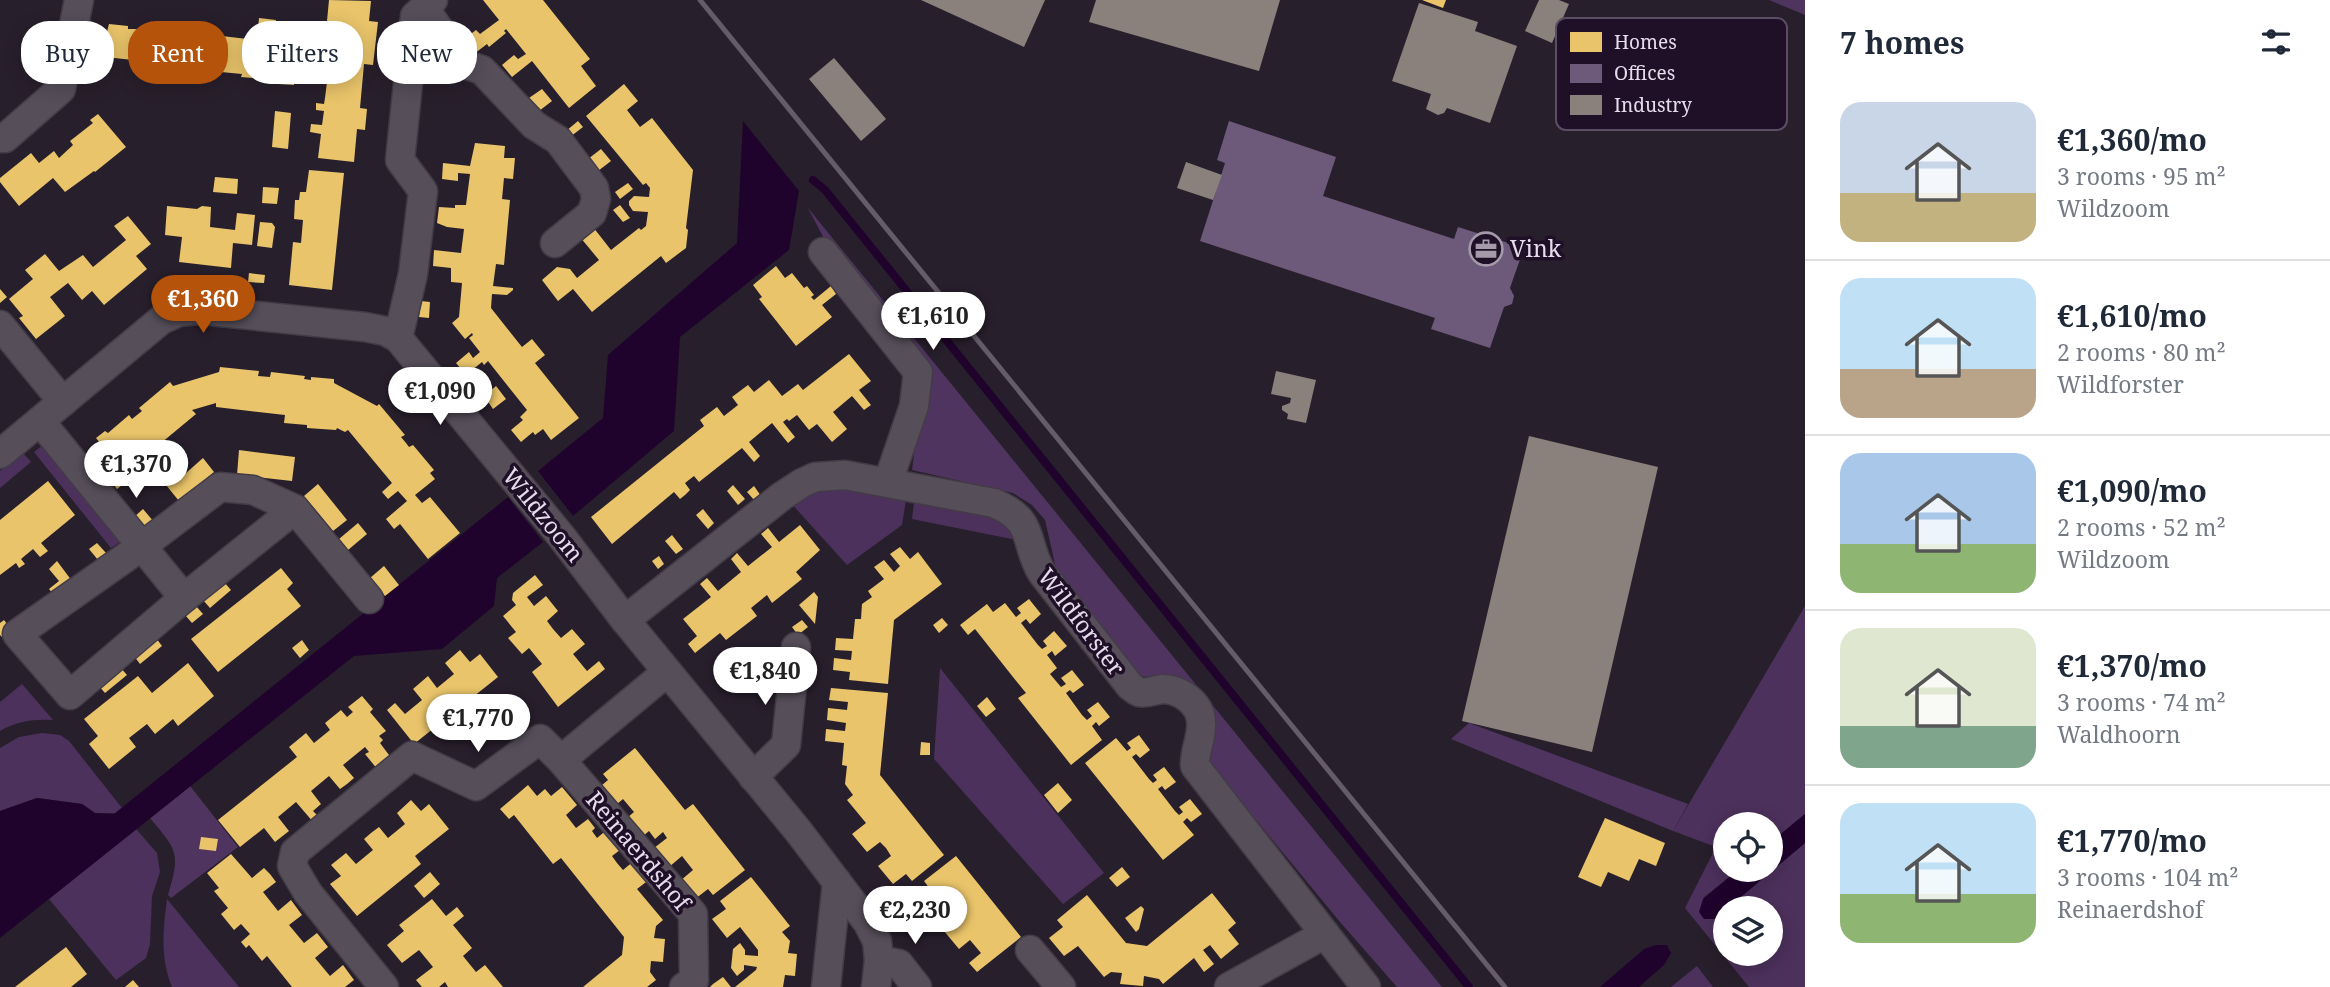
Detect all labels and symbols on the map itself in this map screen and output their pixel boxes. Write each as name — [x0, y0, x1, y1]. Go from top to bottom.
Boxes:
legend — [1556, 18, 1787, 130]
text: Homes — [1614, 29, 1677, 55]
text: Offices — [1614, 60, 1675, 86]
text: Industry — [1614, 92, 1692, 118]
office icon: Vink — [1467, 230, 1505, 268]
place label: Vink — [1510, 232, 1562, 264]
pin: €1,360 — [146, 276, 260, 335]
pin: €1,610 — [876, 292, 990, 352]
pin: €1,090 — [383, 368, 497, 427]
pin: €1,370 — [79, 440, 193, 500]
street label: Wildzoom — [496, 460, 592, 568]
street label: Wildforster — [1031, 561, 1133, 682]
pin: €1,840 — [708, 648, 822, 707]
pin: €1,770 — [421, 694, 535, 754]
street label: Reinaerdshof — [579, 784, 700, 919]
pin: €2,230 — [858, 886, 972, 946]

